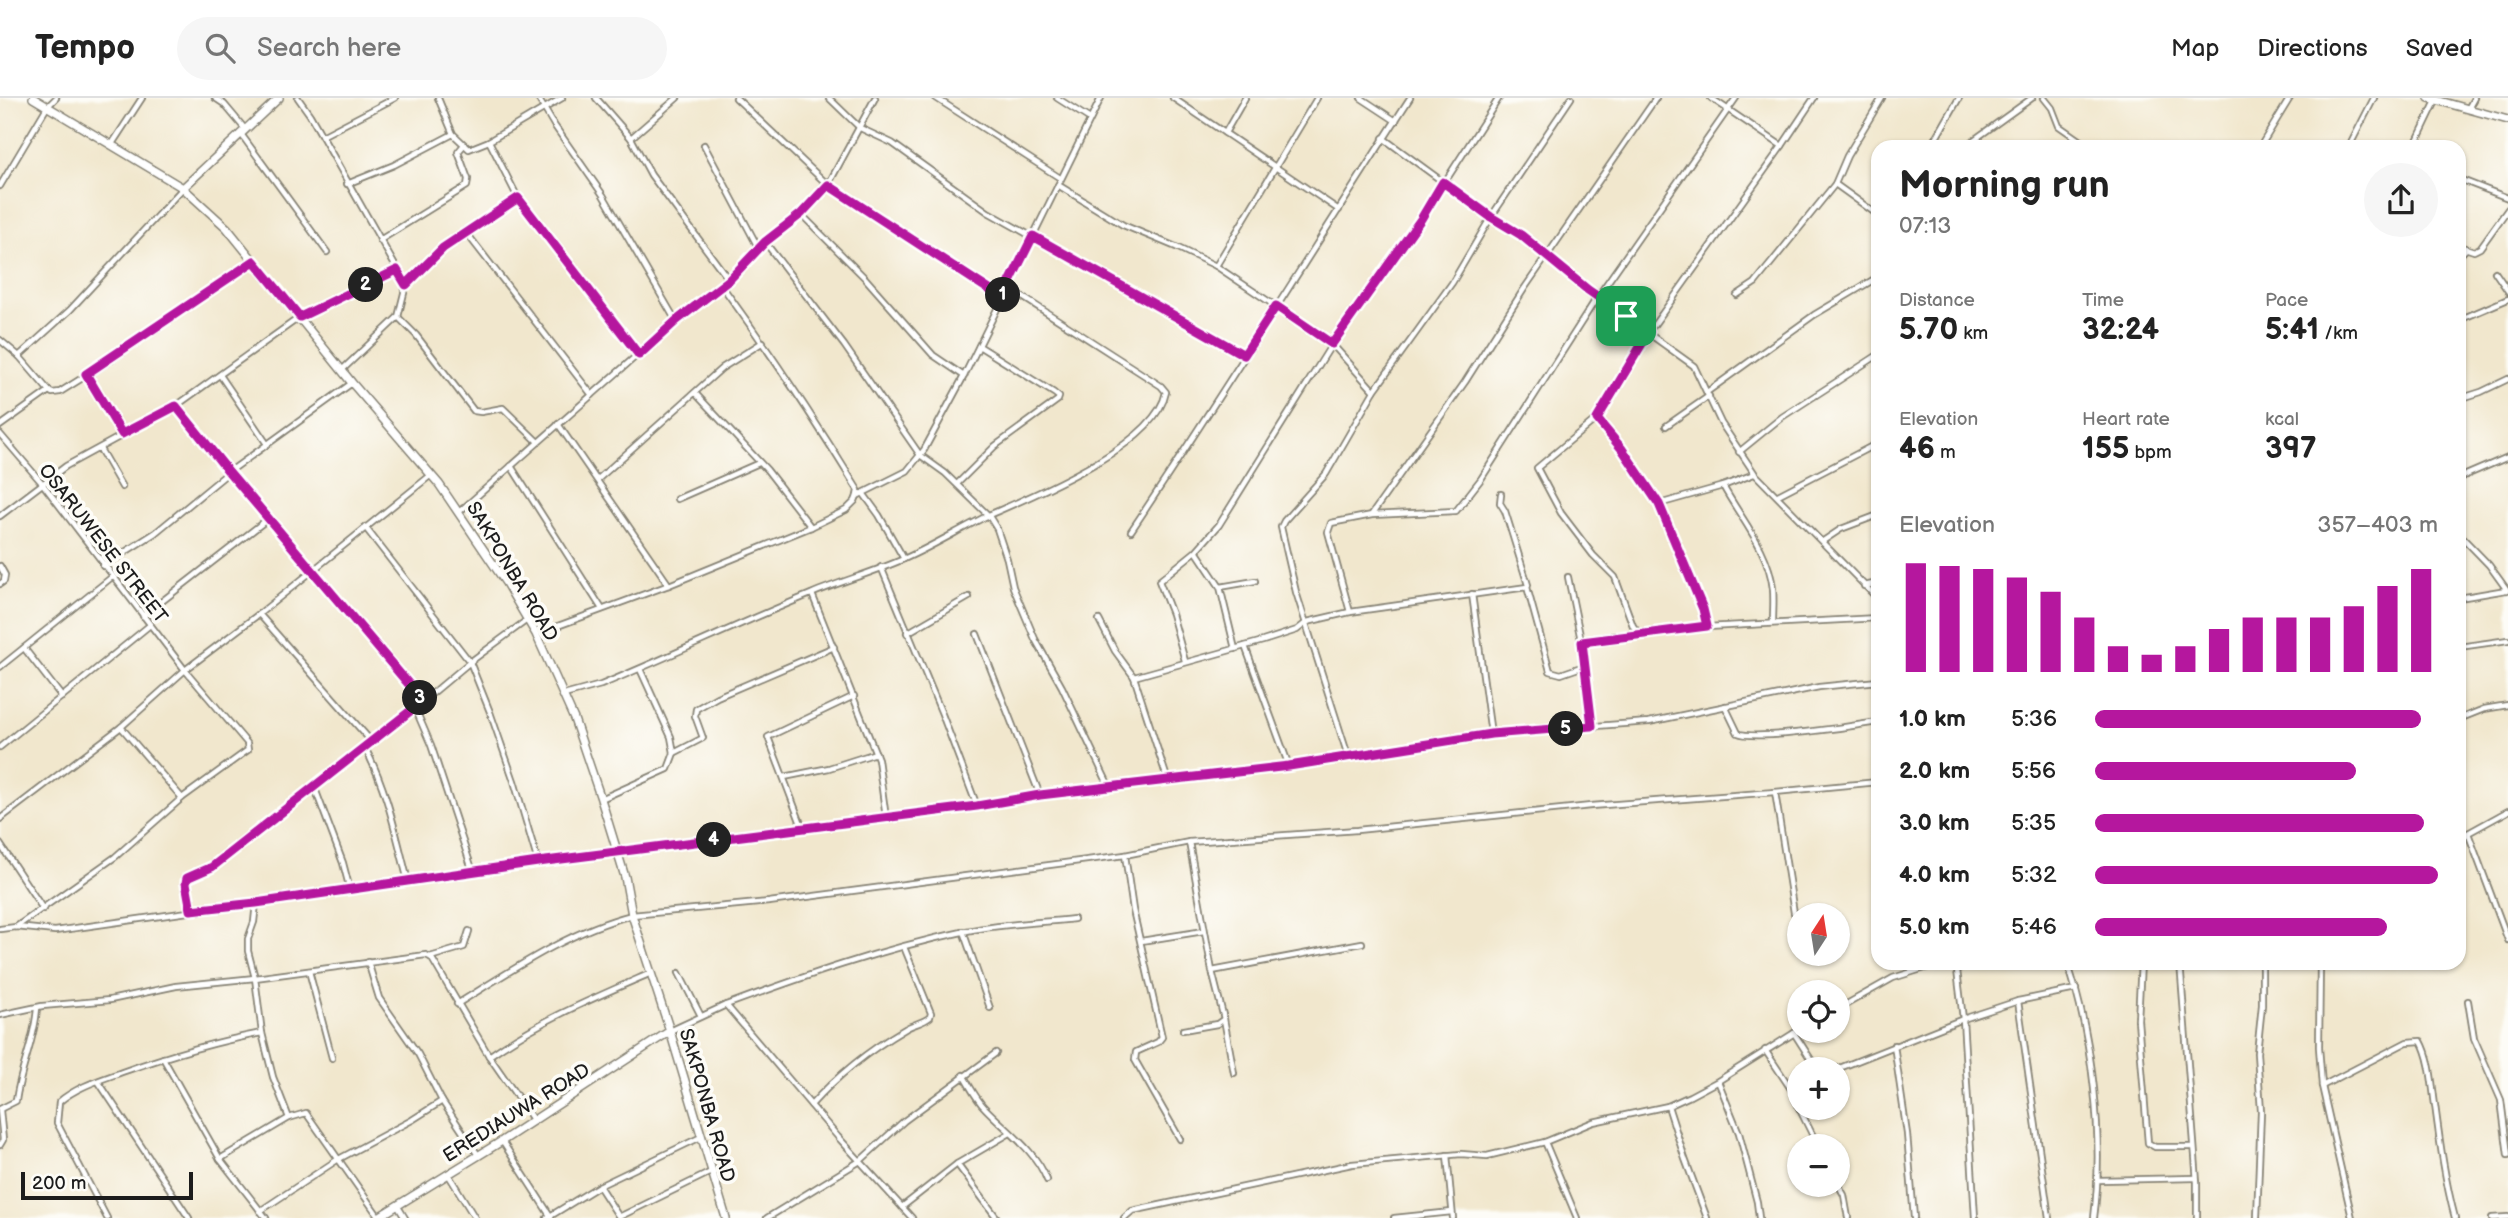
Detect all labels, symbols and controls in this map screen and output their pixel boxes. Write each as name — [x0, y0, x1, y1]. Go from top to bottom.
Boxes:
search box — [177, 17, 667, 80]
text: Tempo — [35, 28, 135, 68]
icon: search — [201, 29, 239, 67]
text: Search here — [257, 33, 401, 64]
text: Map — [2171, 34, 2219, 63]
text: Directions — [2257, 34, 2368, 63]
text: Saved — [2406, 34, 2473, 63]
text: Morning run — [1899, 163, 2110, 208]
button: share — [2364, 163, 2438, 237]
text: 07:13 — [1899, 212, 1952, 240]
pin: 2 — [348, 268, 384, 302]
text: 2 — [360, 273, 371, 296]
pin: 1 — [986, 278, 1020, 312]
text: 1 — [999, 283, 1007, 306]
pin — [1596, 286, 1656, 346]
text: Distance — [1899, 289, 1975, 312]
text: Time — [2082, 289, 2124, 312]
text: Pace — [2265, 289, 2308, 312]
icon: arrive — [1607, 297, 1645, 335]
text: 5.70 — [1899, 312, 1958, 348]
text: 32:24 — [2082, 312, 2159, 348]
text: 5:41 — [2265, 312, 2319, 348]
text: km — [1958, 322, 1988, 345]
text: /km — [2319, 322, 2358, 345]
text: Elevation — [1899, 408, 1978, 431]
text: Heart rate — [2082, 408, 2170, 431]
text: kcal — [2265, 408, 2299, 431]
text: 46 — [1899, 431, 1935, 467]
text: 155 — [2082, 431, 2129, 467]
text: 397 — [2265, 431, 2317, 467]
text: m — [1935, 441, 1956, 464]
text: bpm — [2129, 441, 2172, 464]
street label: OSARUWESE STREET — [33, 460, 173, 629]
street label: SAKPONBA ROAD — [461, 498, 563, 646]
text: Elevation — [1899, 511, 1995, 539]
text: 357–403 m — [2317, 511, 2438, 539]
pin: 3 — [402, 680, 438, 716]
text: 3 — [414, 686, 425, 709]
text: 1.0 km — [1899, 705, 1966, 733]
text: 5:36 — [2011, 705, 2057, 733]
pin: 5 — [1548, 712, 1584, 746]
text: 5 — [1560, 717, 1571, 740]
text: 2.0 km — [1899, 757, 1970, 785]
text: 5:56 — [2011, 757, 2056, 785]
text: 3.0 km — [1899, 809, 1970, 837]
text: 5:35 — [2011, 809, 2056, 837]
pin: 4 — [696, 822, 732, 858]
text: 4 — [708, 828, 719, 851]
text: 4.0 km — [1899, 861, 1970, 889]
text: 5:32 — [2011, 861, 2057, 889]
north arrow — [1787, 903, 1850, 966]
map controls — [1787, 903, 1850, 1197]
text: 5.0 km — [1899, 913, 1970, 941]
text: 5:46 — [2011, 913, 2057, 941]
button: locate — [1787, 980, 1850, 1043]
street label: SAKPONBA ROAD — [674, 1026, 740, 1185]
button: + — [1787, 1057, 1850, 1120]
street label: EREDIAUWA ROAD — [439, 1059, 595, 1168]
button: − — [1787, 1134, 1850, 1197]
scale bar — [21, 1169, 192, 1201]
text: 200 m — [32, 1172, 86, 1195]

